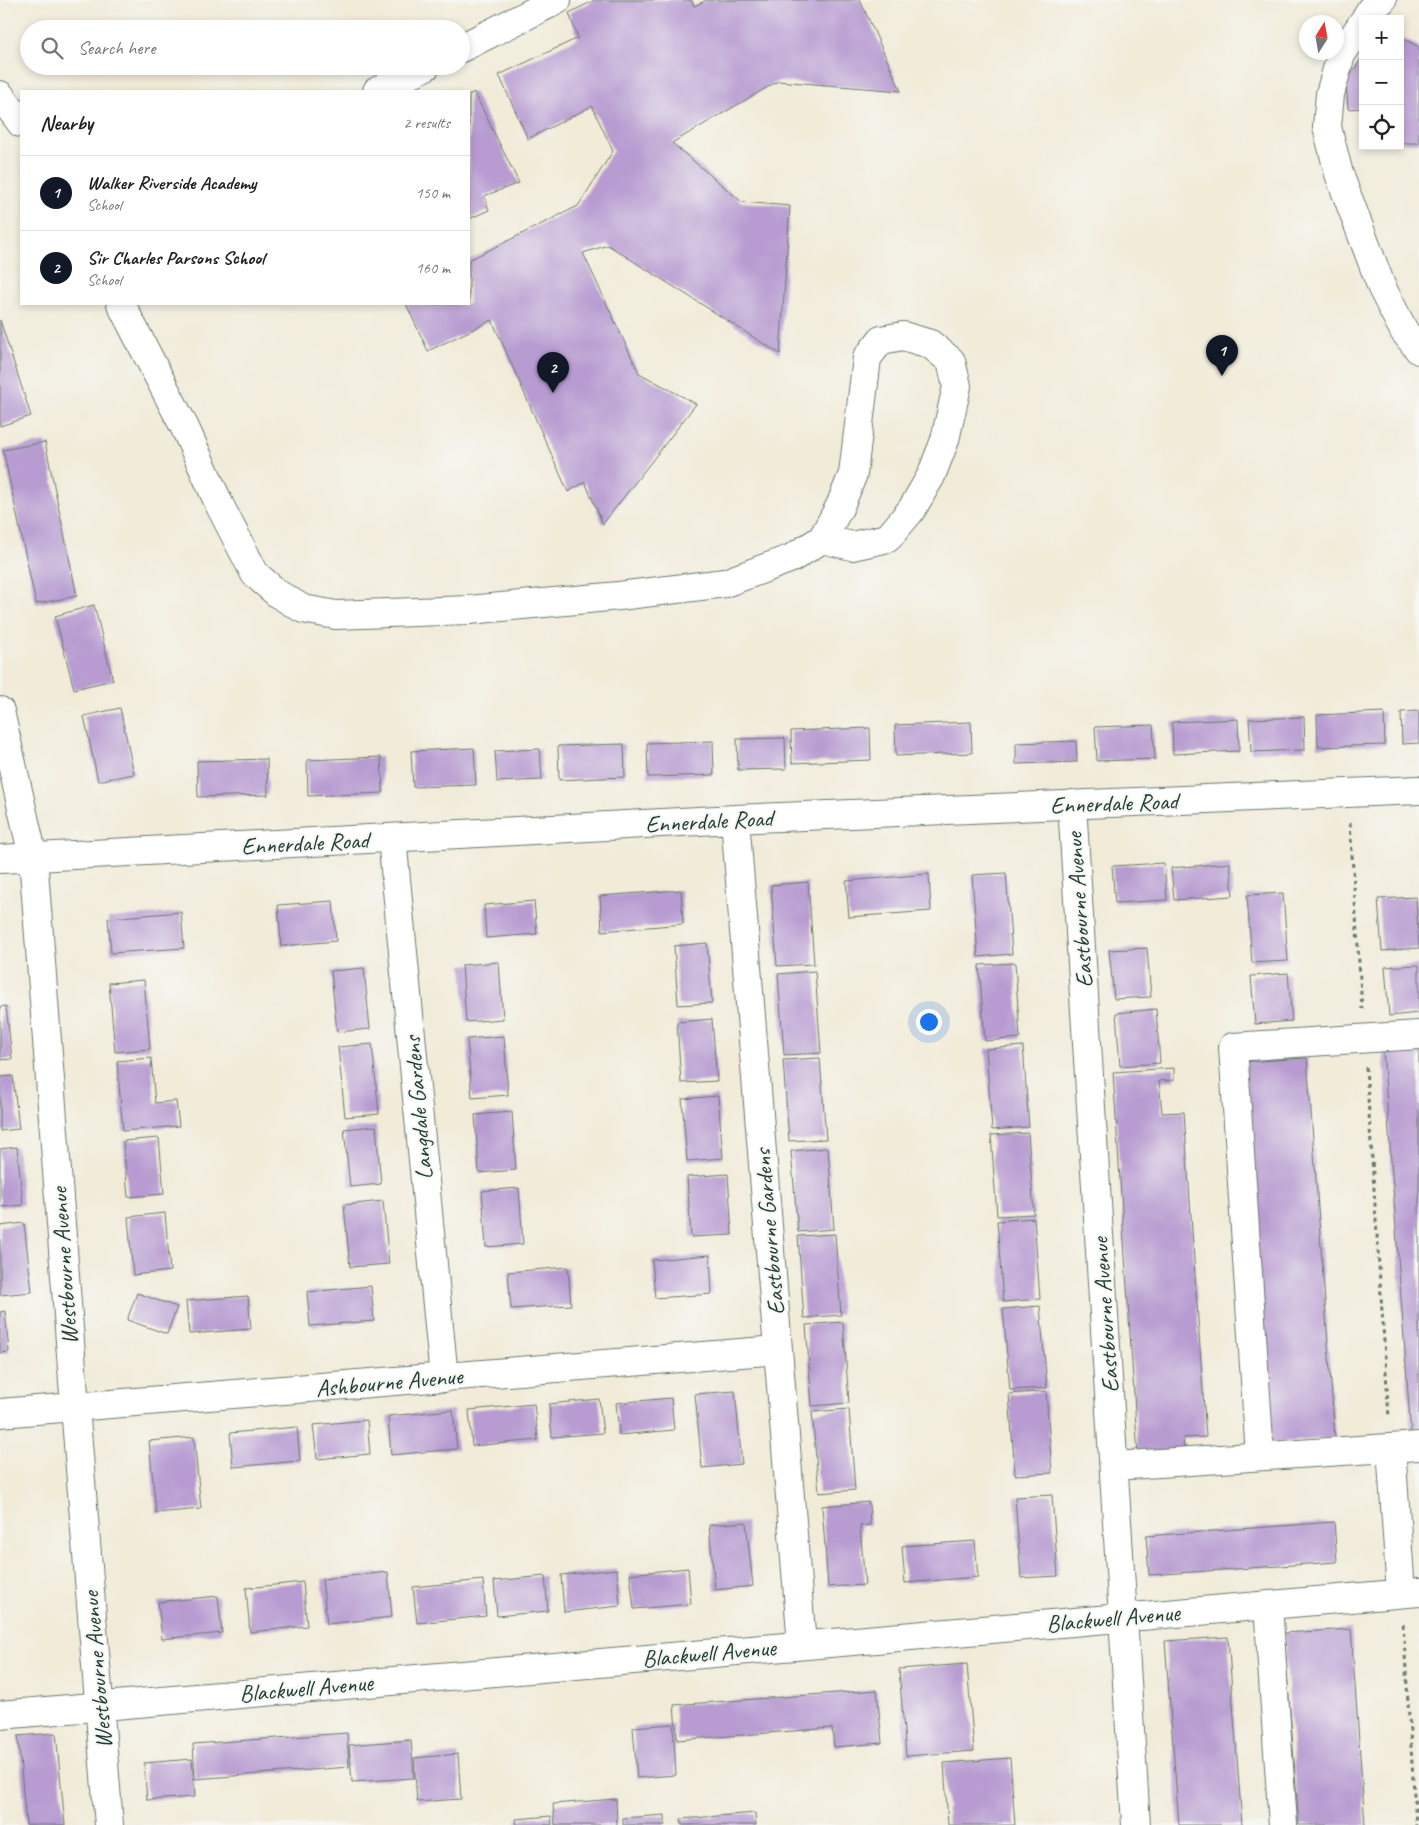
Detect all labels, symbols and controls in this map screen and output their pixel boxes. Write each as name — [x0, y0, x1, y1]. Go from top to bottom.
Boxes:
north arrow — [1299, 15, 1344, 60]
map controls — [1359, 15, 1404, 150]
button: + — [1359, 15, 1404, 60]
search box — [20, 20, 470, 75]
icon: search — [38, 34, 66, 62]
text: Search here — [78, 36, 155, 60]
button: − — [1359, 60, 1404, 105]
button: locate — [1359, 105, 1404, 150]
text: Nearby — [40, 110, 93, 136]
text: 2 results — [403, 113, 450, 133]
text: Walker Riverside Academy — [87, 171, 256, 195]
text: 1 — [52, 183, 60, 203]
text: 150 m — [416, 183, 450, 203]
text: School — [87, 195, 121, 215]
text: Sir Charles Parsons School — [87, 246, 265, 270]
text: 2 — [52, 258, 60, 278]
text: 160 m — [416, 258, 450, 278]
text: School — [87, 270, 121, 290]
pin: 1 — [1206, 335, 1238, 376]
pin: 2 — [537, 352, 569, 393]
street label: Ennerdale Road — [1050, 786, 1182, 820]
street label: Ennerdale Road — [644, 802, 777, 839]
street label: Ennerdale Road — [240, 824, 373, 861]
street label: Eastbourne Avenue — [1058, 829, 1099, 989]
your location — [916, 1009, 942, 1035]
street label: Langdale Gardens — [397, 1033, 439, 1181]
street label: Eastbourne Gardens — [747, 1146, 791, 1316]
street label: Westbourne Avenue — [43, 1184, 84, 1346]
street label: Eastbourne Avenue — [1084, 1234, 1125, 1394]
street label: Ashbourne Avenue — [314, 1360, 466, 1403]
street label: Westbourne Avenue — [75, 1588, 119, 1750]
street label: Blackwell Avenue — [1045, 1597, 1183, 1639]
street label: Blackwell Avenue — [641, 1632, 779, 1674]
street label: Blackwell Avenue — [238, 1667, 376, 1709]

